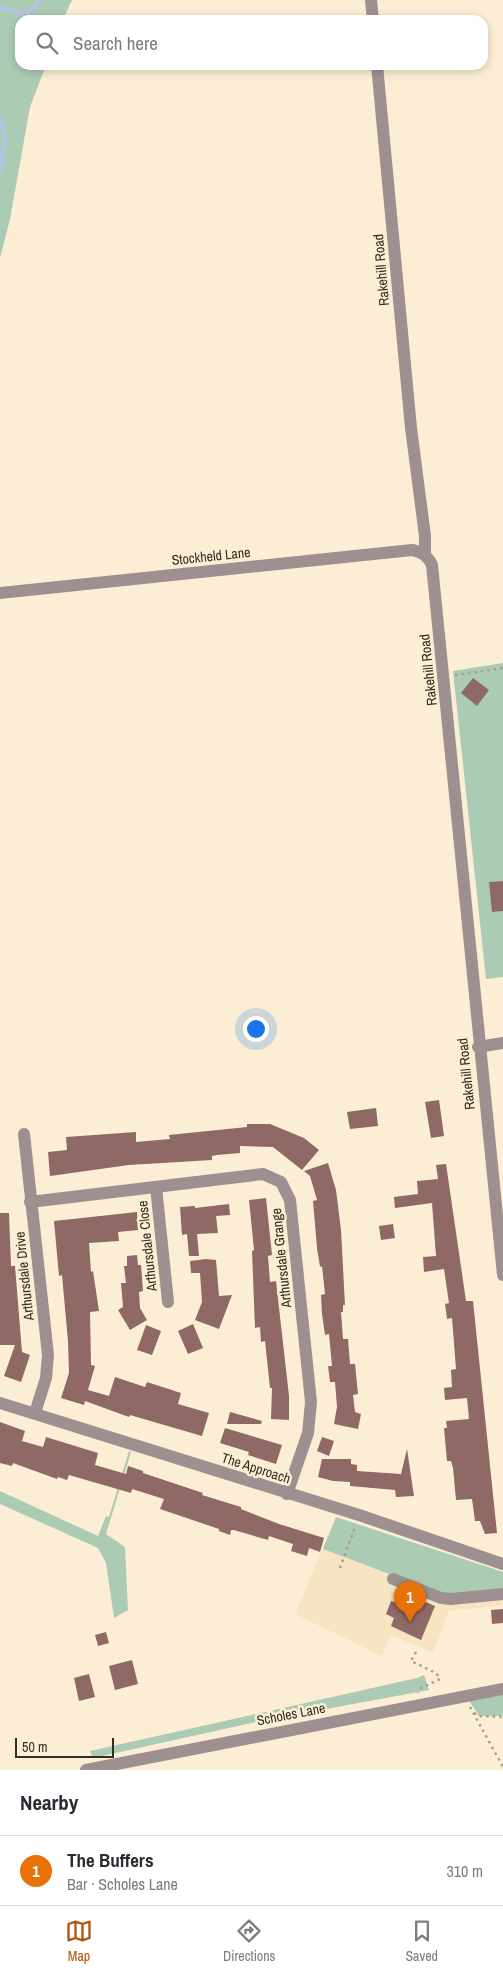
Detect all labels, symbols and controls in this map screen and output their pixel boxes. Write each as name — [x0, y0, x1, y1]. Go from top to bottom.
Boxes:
search box — [15, 15, 488, 70]
icon: search — [33, 29, 61, 57]
text: Search here — [73, 30, 158, 56]
street label: Rakehill Road — [369, 233, 393, 307]
street label: Stockheld Lane — [171, 543, 251, 569]
street label: Rakehill Road — [415, 633, 441, 707]
your location — [243, 1016, 269, 1042]
street label: Rakehill Road — [453, 1037, 479, 1111]
street label: Arthursdale Close — [133, 1200, 161, 1293]
street label: Arthursdale Grange — [267, 1207, 295, 1310]
street label: Arthursdale Drive — [10, 1231, 38, 1322]
street label: The Approach — [219, 1448, 293, 1488]
pin: 1 — [394, 1581, 426, 1622]
street label: Scholes Lane — [255, 1699, 327, 1729]
scale bar — [15, 1735, 114, 1758]
text: 50 m — [22, 1738, 48, 1756]
text: Nearby — [20, 1788, 78, 1817]
text: The Buffers — [67, 1847, 154, 1873]
text: 1 — [32, 1860, 40, 1882]
text: 310 m — [447, 1860, 483, 1882]
text: Bar · Scholes Lane — [67, 1873, 178, 1895]
tab: Map — [65, 1917, 93, 1965]
tab: Directions — [223, 1917, 275, 1965]
tab: Saved — [405, 1917, 438, 1965]

